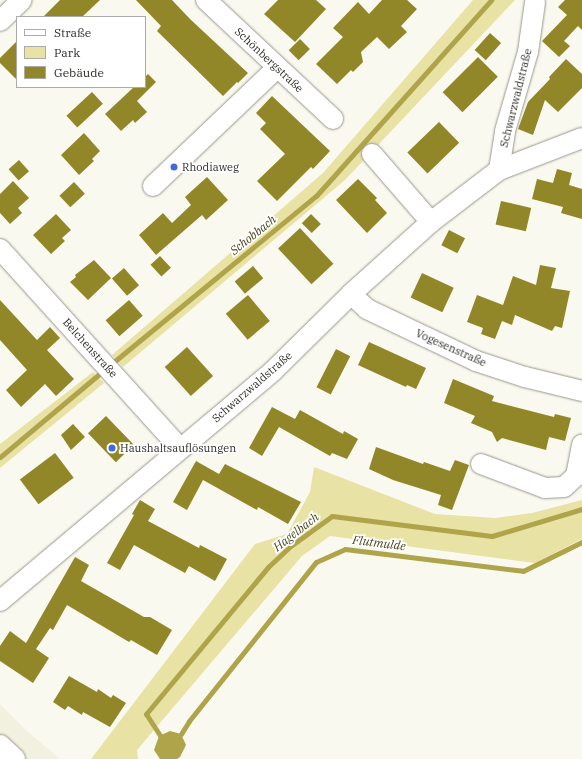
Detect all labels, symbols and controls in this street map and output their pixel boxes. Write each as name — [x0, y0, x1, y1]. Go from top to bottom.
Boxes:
legend — [16, 16, 146, 88]
text: Straße — [54, 25, 91, 40]
street label: Schönbergstraße — [232, 25, 306, 95]
text: Park — [54, 45, 80, 60]
street label: Schwarzwaldstraße — [497, 47, 535, 149]
text: Gebäude — [54, 65, 104, 80]
place label: Rhodiaweg — [182, 160, 239, 174]
marker: Rhodiaweg — [169, 162, 179, 172]
water label: Schobbach — [227, 212, 279, 258]
street label: Belchenstraße — [60, 316, 120, 380]
street label: Vogesenstraße — [414, 327, 488, 369]
street label: Schwarzwaldstraße — [209, 349, 295, 425]
place label: Haushaltsauflösungen — [120, 441, 236, 455]
marker: Haushaltsauflösungen — [107, 443, 117, 453]
water label: Hagelbach — [270, 510, 322, 554]
water label: Flutmulde — [352, 533, 406, 553]

